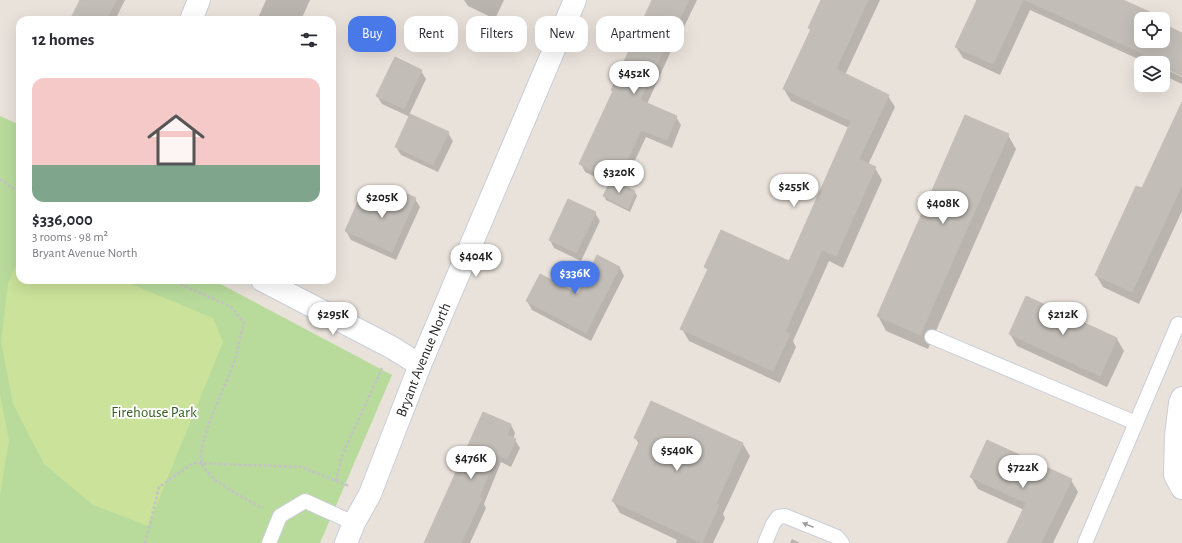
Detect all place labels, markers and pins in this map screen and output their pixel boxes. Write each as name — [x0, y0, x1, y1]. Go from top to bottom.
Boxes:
pin: $452K — [606, 61, 662, 95]
pin: $320K — [591, 160, 647, 194]
pin: $255K — [766, 174, 822, 208]
pin: $205K — [354, 185, 410, 219]
pin: $408K — [915, 191, 971, 225]
pin: $404K — [448, 244, 504, 278]
pin: $336K — [547, 261, 603, 295]
pin: $295K — [305, 302, 361, 336]
pin: $212K — [1035, 302, 1091, 336]
pin: $540K — [649, 438, 705, 472]
pin: $476K — [443, 446, 499, 480]
pin: $722K — [995, 455, 1051, 489]

